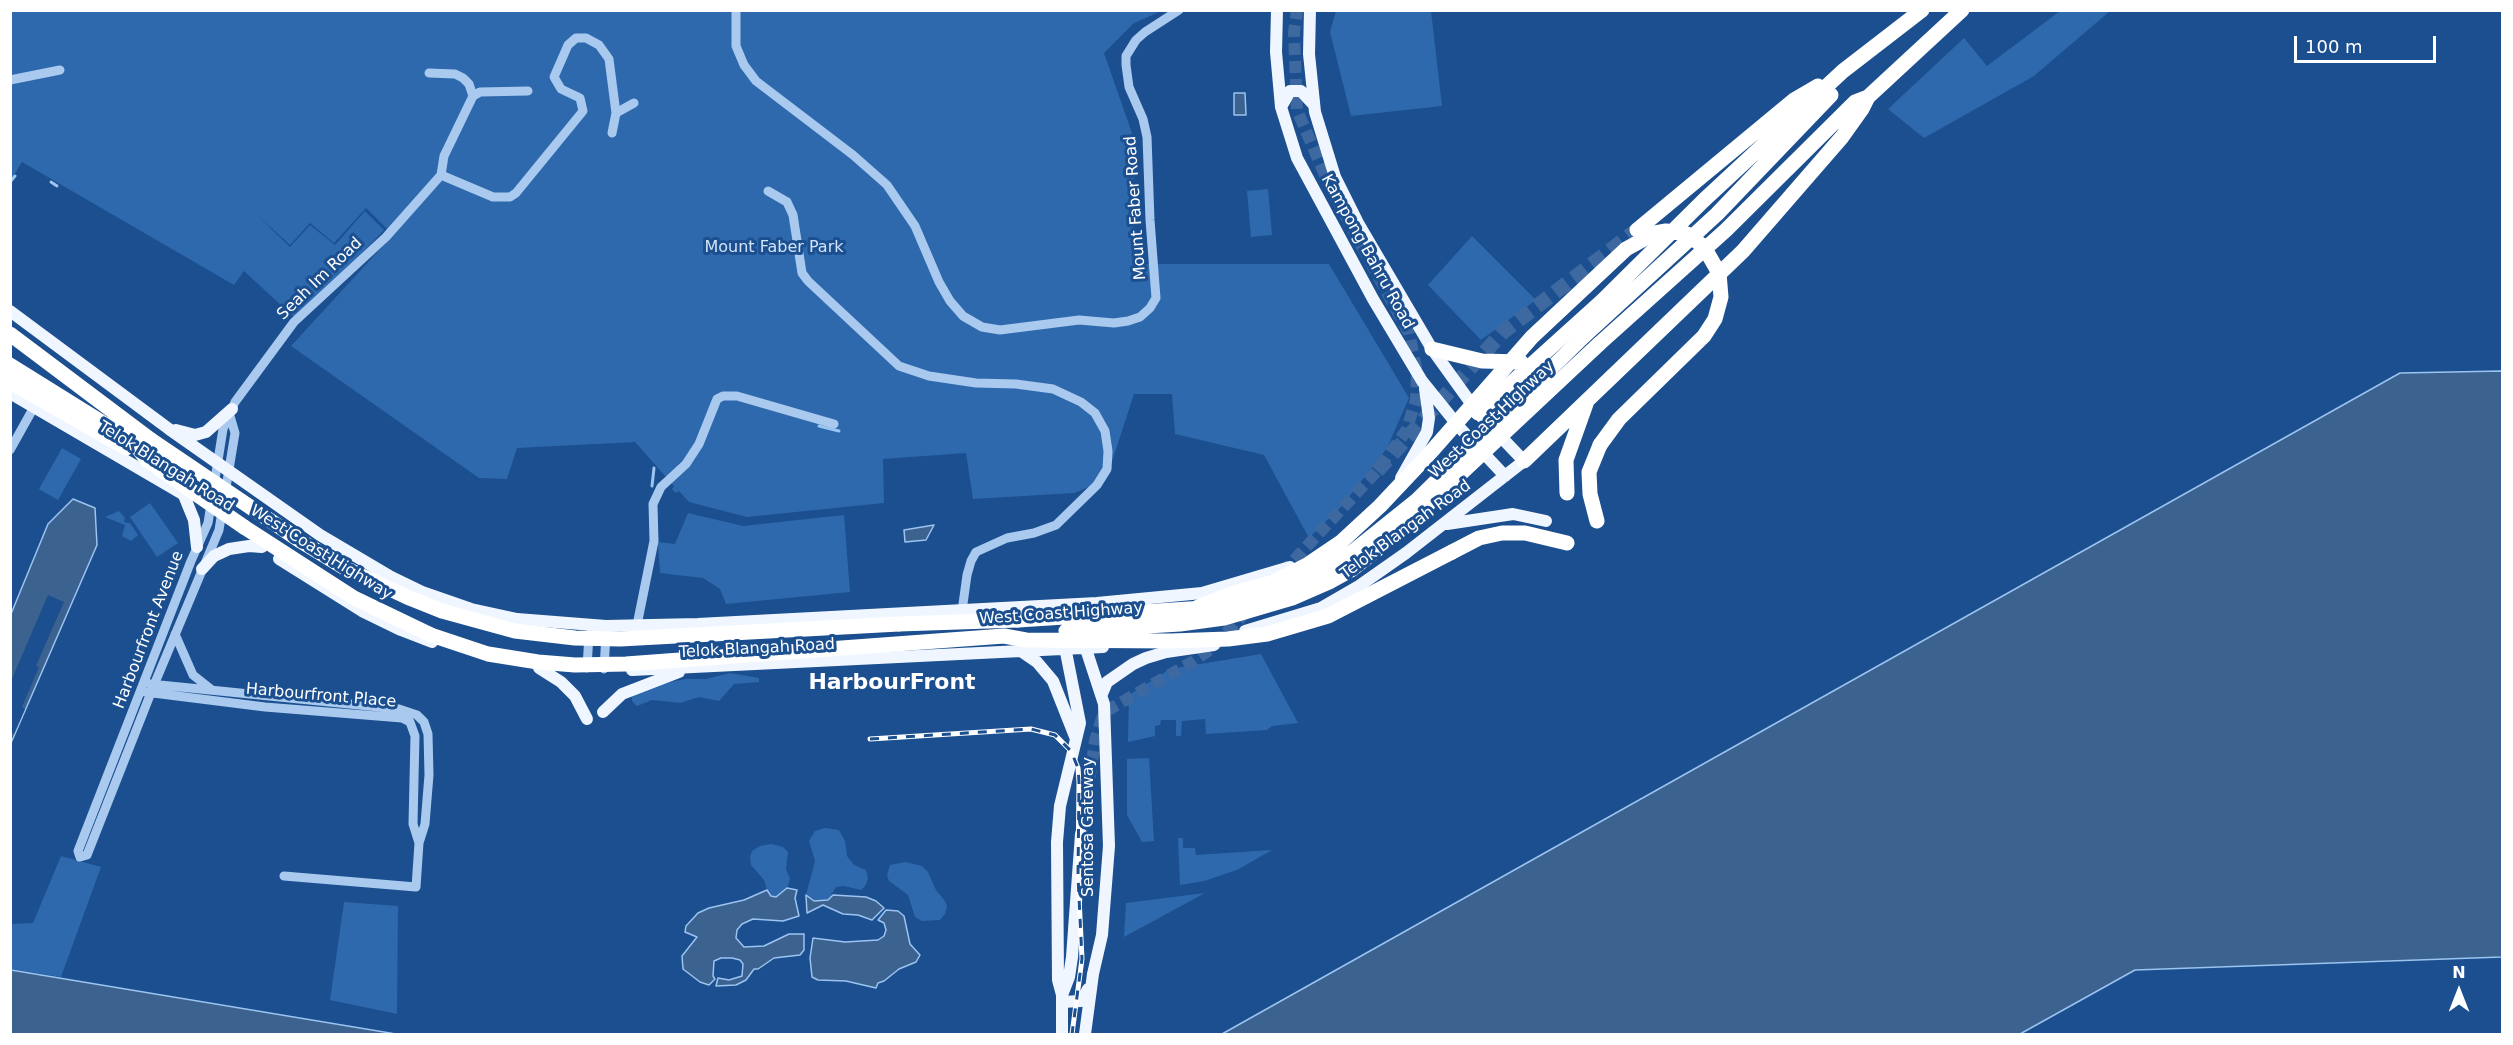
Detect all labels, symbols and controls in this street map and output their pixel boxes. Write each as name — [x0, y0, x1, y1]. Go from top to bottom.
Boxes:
scale bar — [2297, 24, 2440, 62]
text: 100 m — [2305, 36, 2363, 57]
street label: Mount Faber Road — [1121, 135, 1151, 281]
street label: Kampong Bahru Road — [1316, 171, 1418, 333]
street label: Seah Im Road — [274, 234, 366, 324]
park label: Mount Faber Park — [704, 238, 844, 258]
street label: West Coast Highway — [1425, 357, 1559, 483]
street label: Telok Blangah Road — [95, 417, 237, 517]
street label: Telok Blangah Road — [1337, 476, 1475, 584]
street label: West Coast Highway — [246, 501, 396, 605]
street label: Harbourfront Avenue — [110, 548, 188, 712]
street label: West Coast Highway — [979, 599, 1143, 629]
street label: Telok Blangah Road — [679, 635, 835, 663]
district label: HarbourFront — [808, 670, 976, 696]
street label: Harbourfront Place — [245, 680, 397, 712]
street label: Sentosa Gateway — [1079, 757, 1099, 897]
north arrow — [2429, 961, 2489, 1021]
text: N — [2452, 963, 2466, 982]

